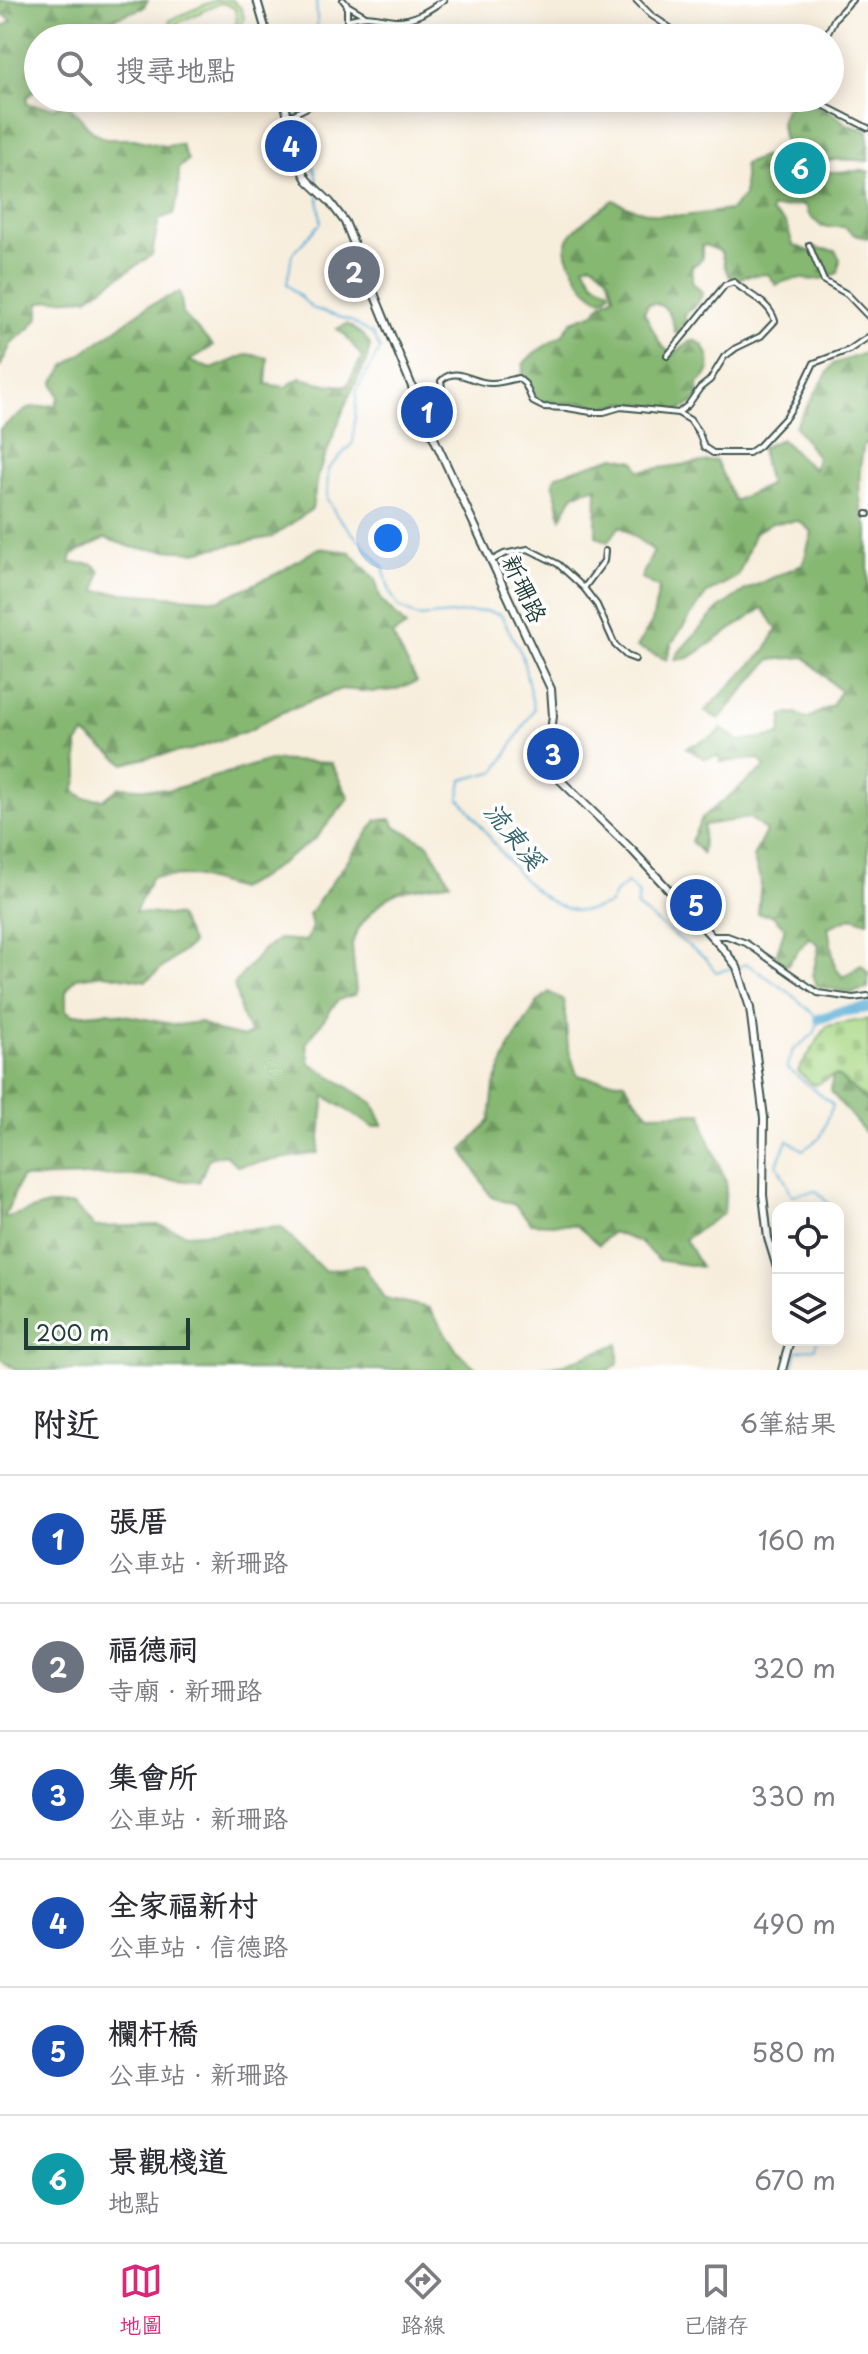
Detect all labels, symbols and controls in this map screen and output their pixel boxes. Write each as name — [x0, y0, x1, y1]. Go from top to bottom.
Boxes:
search box — [24, 24, 844, 112]
icon: search — [52, 46, 96, 90]
text: 搜尋地點 — [116, 46, 236, 91]
pin: 4 — [265, 116, 317, 176]
pin: 6 — [774, 138, 826, 198]
pin: 2 — [328, 242, 380, 302]
pin: 1 — [401, 382, 453, 442]
your location — [368, 518, 408, 558]
street label: 新珊路 — [494, 548, 557, 628]
pin: 3 — [527, 724, 579, 784]
water label: 流東溪 — [475, 792, 556, 879]
pin: 5 — [670, 875, 722, 935]
map controls — [772, 1202, 844, 1346]
button: locate — [772, 1202, 844, 1274]
button: layers — [772, 1274, 844, 1346]
scale bar — [24, 1314, 190, 1350]
text: 200 m — [36, 1315, 109, 1348]
text: 附近 — [32, 1396, 100, 1448]
text: 6筆結果 — [740, 1403, 836, 1442]
text: 張厝 — [108, 1497, 168, 1542]
text: 1 — [52, 1520, 64, 1559]
text: 160 m — [758, 1520, 836, 1559]
text: 公車站 · 新珊路 — [108, 1542, 288, 1581]
text: 福德祠 — [108, 1625, 198, 1670]
text: 2 — [49, 1648, 67, 1687]
text: 320 m — [752, 1648, 836, 1687]
text: 寺廟 · 新珊路 — [108, 1670, 262, 1709]
text: 集會所 — [108, 1753, 198, 1798]
text: 3 — [49, 1776, 67, 1815]
text: 330 m — [751, 1776, 836, 1815]
text: 公車站 · 新珊路 — [108, 1798, 288, 1837]
text: 全家福新村 — [108, 1881, 258, 1926]
text: 4 — [49, 1904, 67, 1943]
text: 490 m — [753, 1904, 836, 1943]
text: 公車站 · 信德路 — [108, 1926, 288, 1965]
text: 欄杆橋 — [108, 2009, 198, 2054]
text: 5 — [50, 2032, 66, 2071]
text: 580 m — [751, 2032, 836, 2071]
text: 公車站 · 新珊路 — [108, 2054, 288, 2093]
text: 景觀棧道 — [108, 2137, 228, 2182]
text: 6 — [49, 2160, 67, 2199]
text: 670 m — [754, 2160, 836, 2199]
text: 地點 — [108, 2182, 160, 2221]
tab: 地圖 — [119, 2259, 163, 2340]
tab: 路線 — [401, 2259, 445, 2340]
tab: 已儲存 — [683, 2259, 749, 2340]

